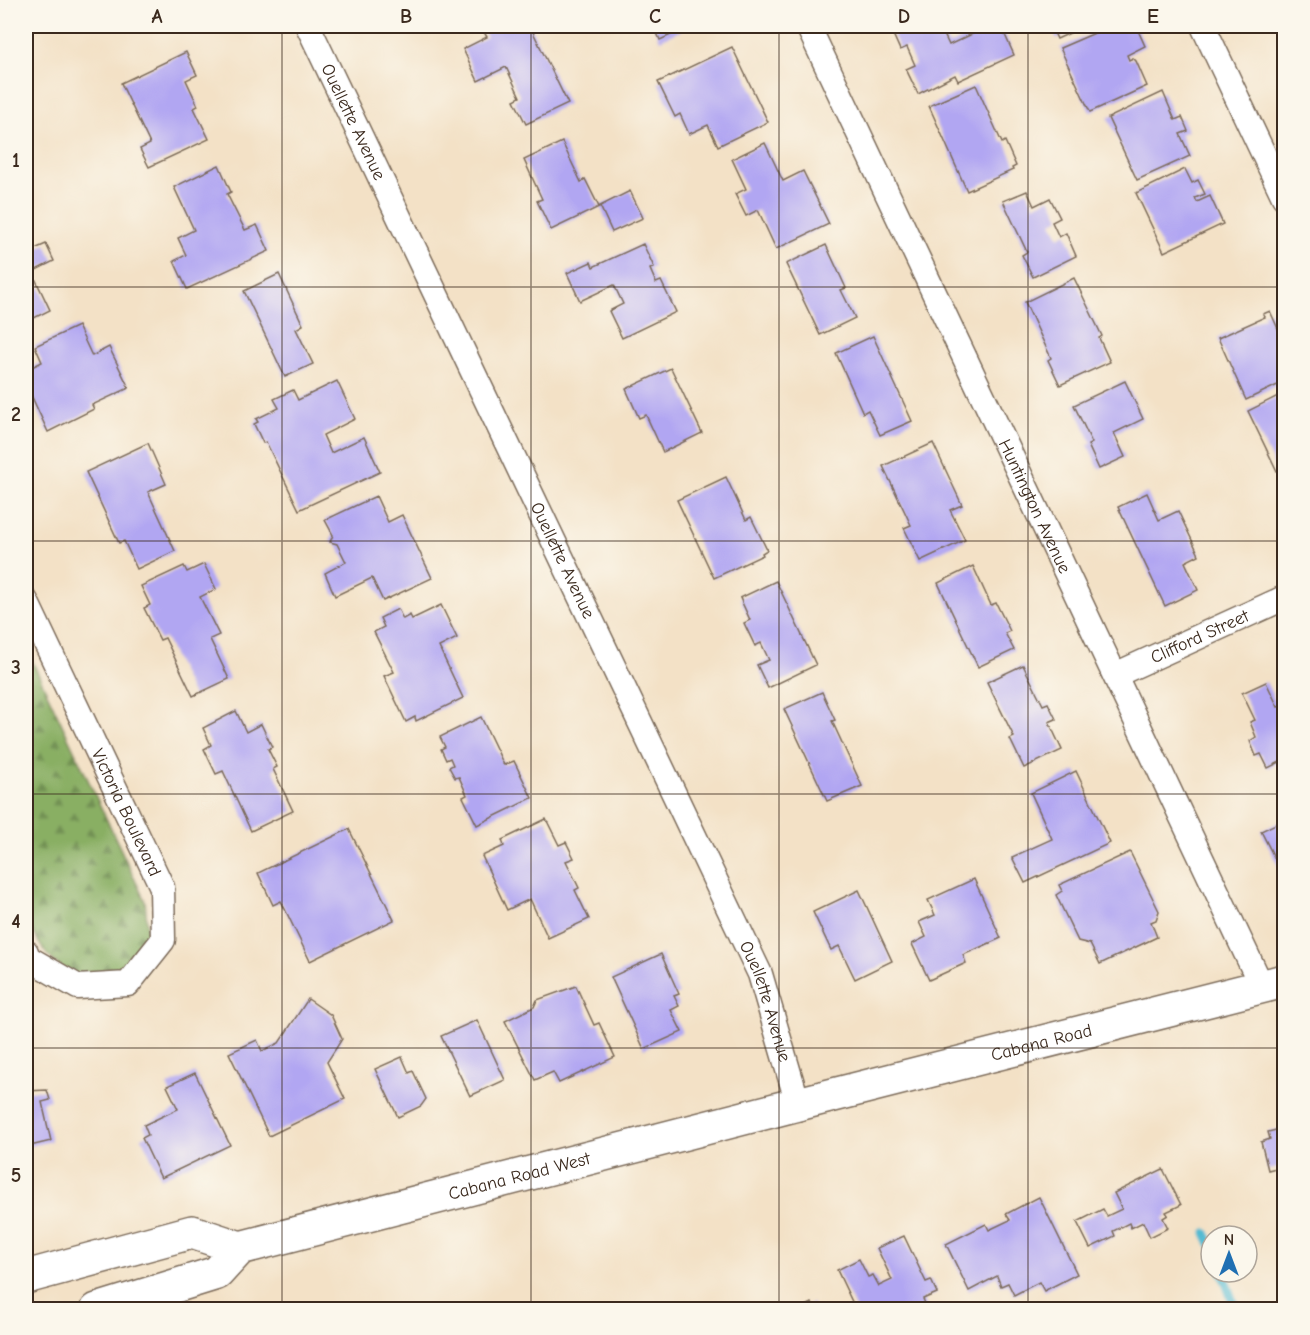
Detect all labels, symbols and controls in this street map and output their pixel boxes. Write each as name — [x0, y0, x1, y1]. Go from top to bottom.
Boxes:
text: A — [151, 5, 163, 28]
text: B — [400, 5, 412, 28]
text: C — [649, 5, 661, 28]
text: D — [898, 5, 910, 28]
text: E — [1147, 5, 1159, 28]
street label: Ouellette Avenue — [317, 60, 390, 183]
text: 1 — [12, 149, 20, 172]
text: 2 — [11, 403, 21, 426]
street label: Huntington Avenue — [994, 436, 1075, 577]
street label: Ouellette Avenue — [526, 499, 599, 622]
street label: Clifford Street — [1147, 605, 1253, 668]
text: 3 — [11, 656, 21, 679]
street label: Victoria Boulevard — [87, 745, 166, 879]
text: 4 — [11, 910, 21, 933]
street label: Ouellette Avenue — [735, 937, 796, 1064]
street label: Cabana Road — [989, 1020, 1094, 1065]
street label: Cabana Road West — [446, 1147, 593, 1204]
text: 5 — [11, 1164, 21, 1187]
north arrow — [1199, 1224, 1259, 1284]
text: N — [1224, 1231, 1234, 1249]

